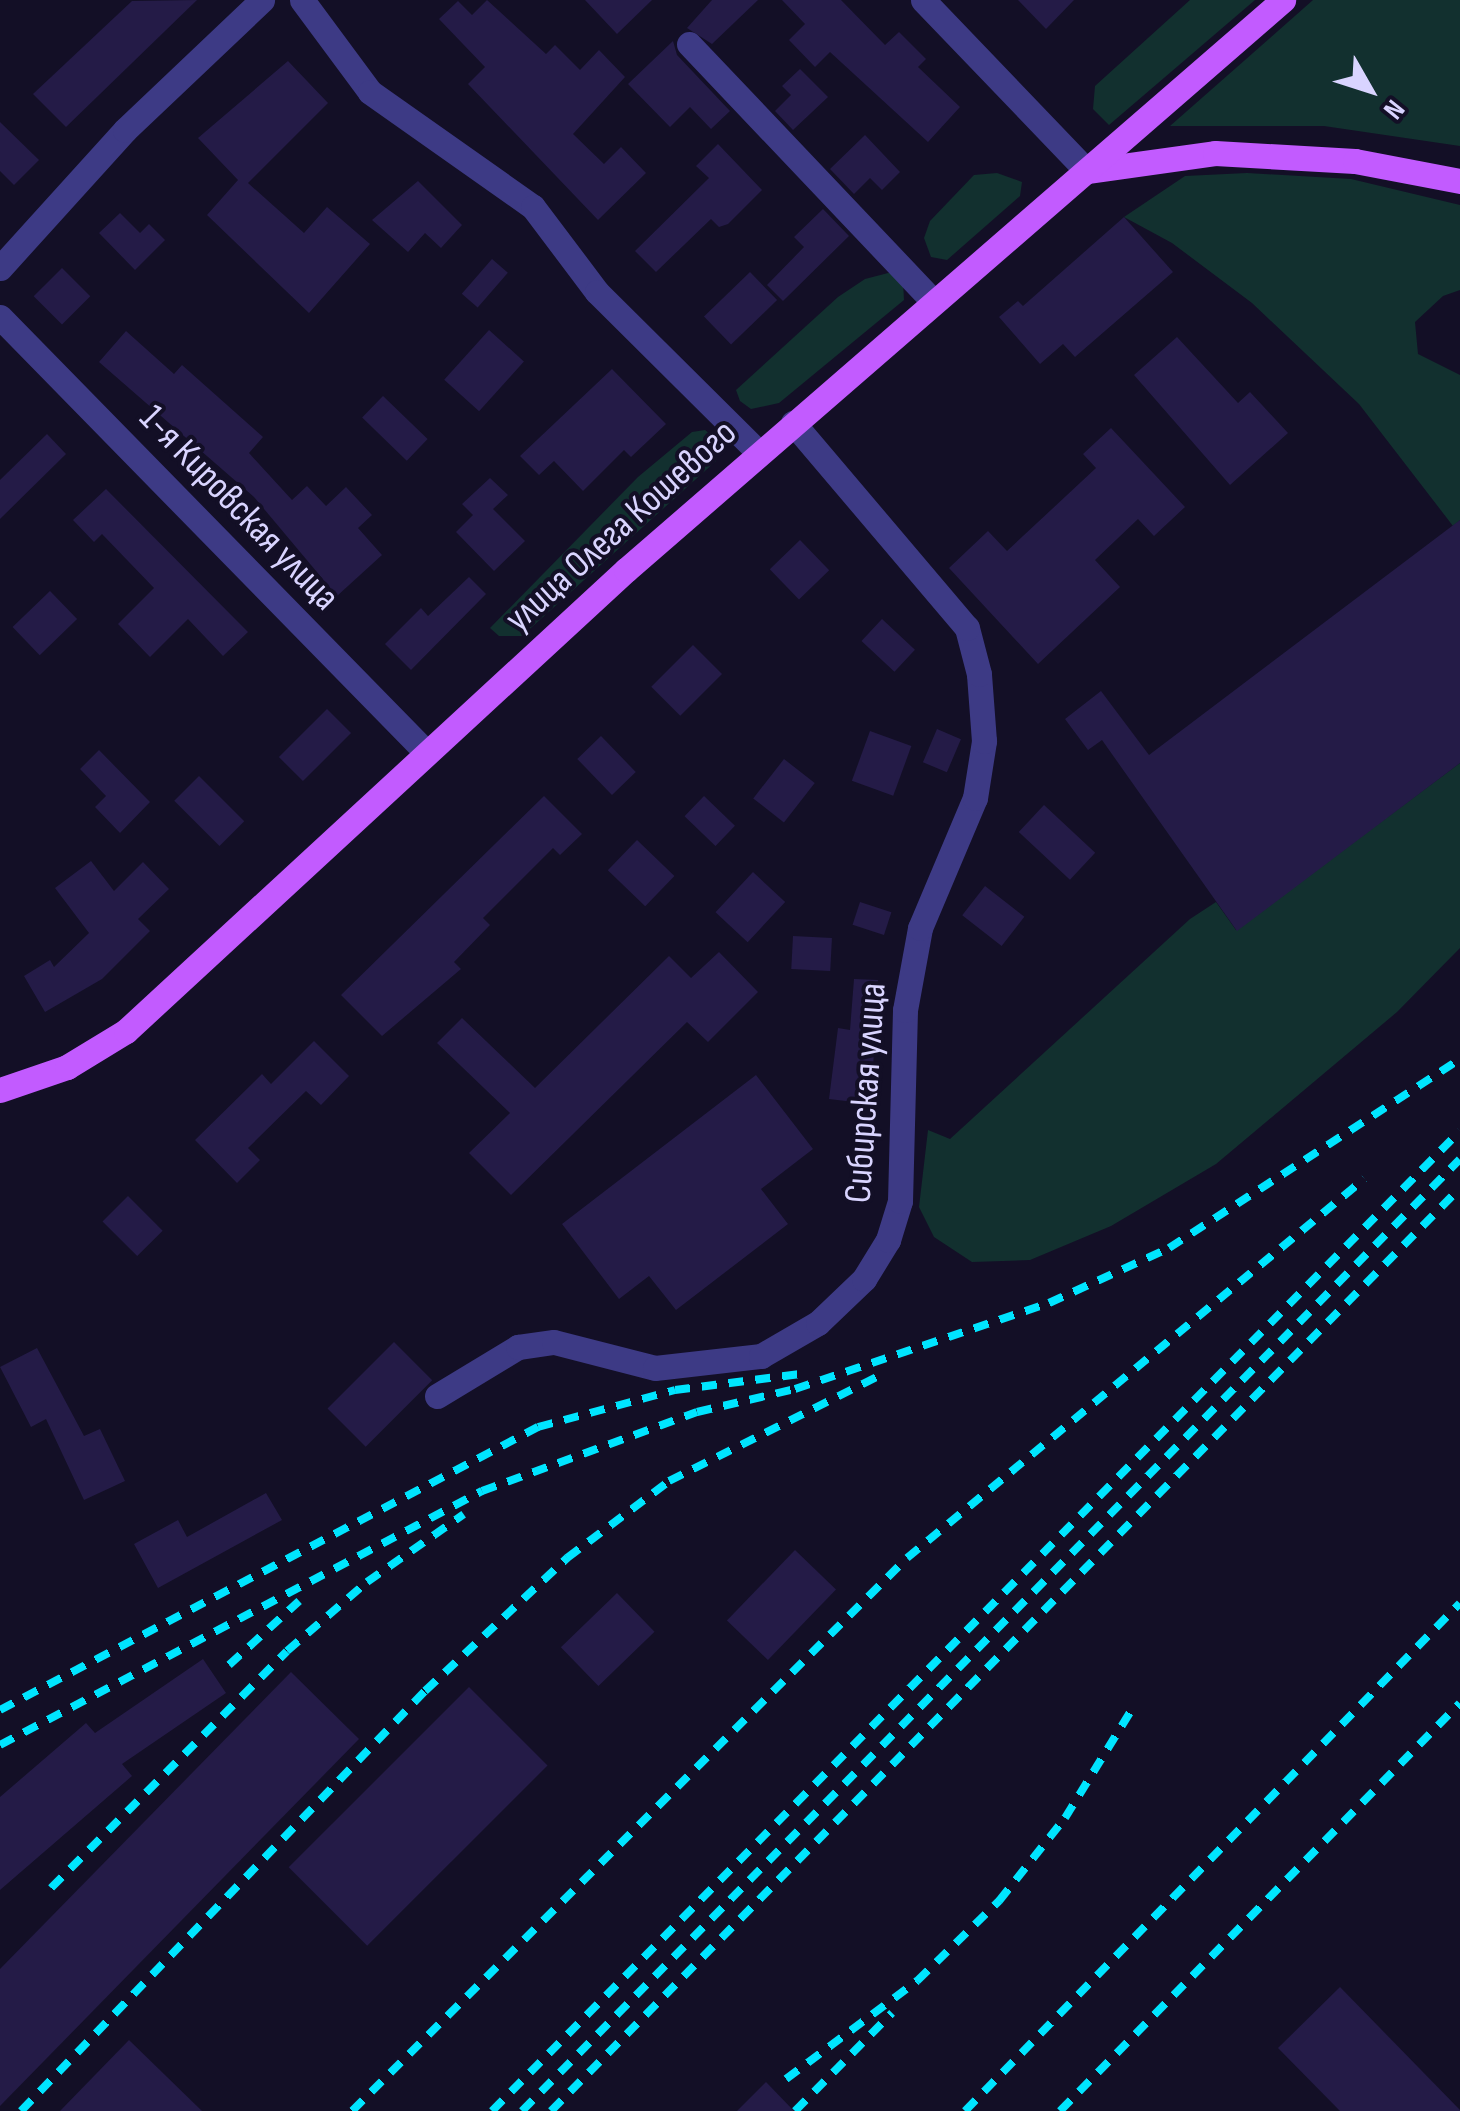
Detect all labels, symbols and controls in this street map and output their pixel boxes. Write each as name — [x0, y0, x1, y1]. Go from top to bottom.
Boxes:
north arrow — [1320, 40, 1420, 140]
text: N — [1376, 93, 1411, 125]
street label: 1-я Кировская улица — [130, 396, 348, 620]
street label: улица Олега Кошевого — [496, 410, 746, 642]
street label: Сибирская улица — [836, 981, 896, 1205]

